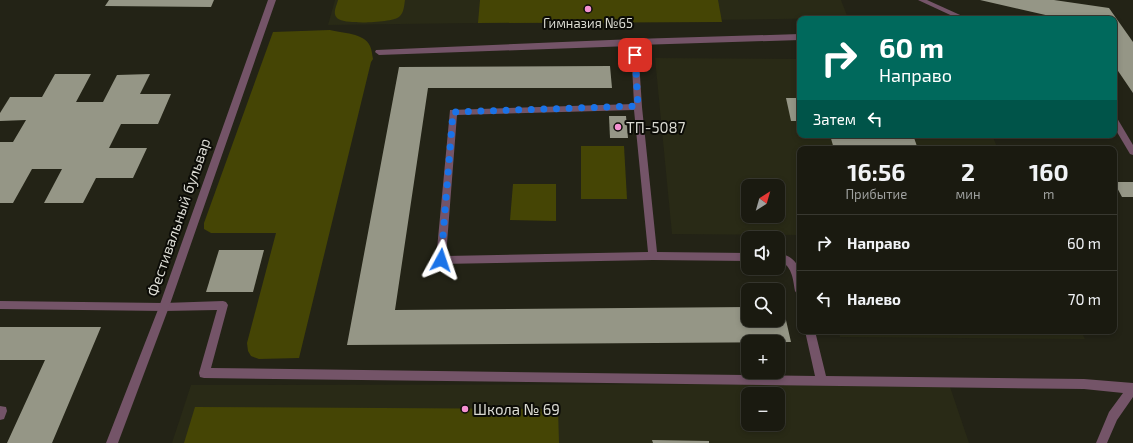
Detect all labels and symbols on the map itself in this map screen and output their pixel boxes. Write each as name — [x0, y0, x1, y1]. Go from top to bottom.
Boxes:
marker: Гимназия №65 — [583, 4, 593, 14]
place label: Гимназия №65 — [543, 15, 633, 31]
pin — [618, 38, 652, 72]
place label: ТП-5087 — [626, 118, 686, 136]
marker: ТП-5087 — [613, 122, 623, 132]
street label: Фестивальный бульвар — [142, 136, 214, 299]
north arrow — [741, 179, 785, 223]
position arrow — [420, 239, 462, 281]
place label: Школа № 69 — [473, 400, 560, 418]
marker: Школа № 69 — [460, 404, 470, 414]

